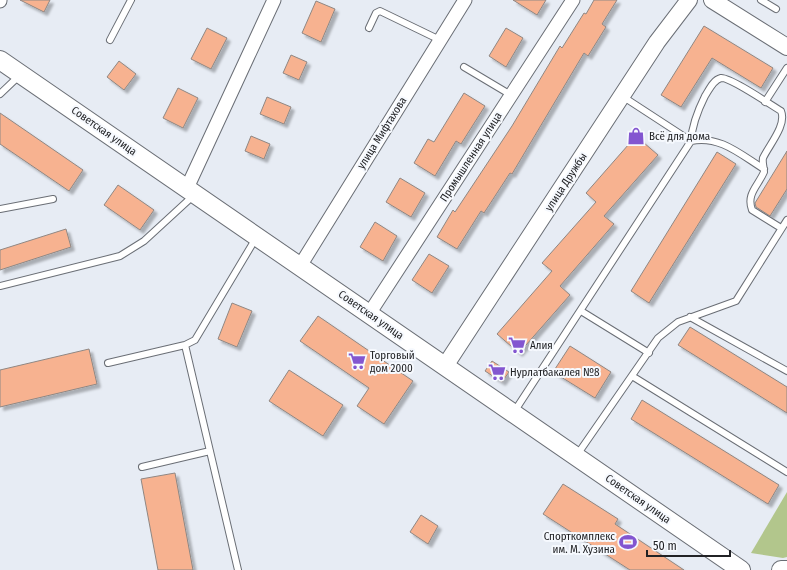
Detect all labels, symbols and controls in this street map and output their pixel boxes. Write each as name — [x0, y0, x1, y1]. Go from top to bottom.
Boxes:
street label: улица Мифтахова — [355, 95, 409, 171]
street label: Советская улица — [69, 104, 139, 158]
street label: Промышленная улица — [437, 110, 505, 204]
shop icon: Всё для дома — [626, 126, 646, 146]
place label: Всё для дома — [649, 130, 710, 143]
street label: улица Дружбы — [542, 150, 590, 214]
street label: Советская улица — [336, 288, 406, 342]
supermarket icon: Алия — [507, 335, 527, 355]
place label: Алия — [530, 339, 553, 352]
place label: Торговый дом 2000 — [370, 349, 415, 375]
supermarket icon: Торговый дом 2000 — [347, 351, 367, 371]
supermarket icon: Нурлатбакалея №8 — [487, 362, 507, 382]
place label: Нурлатбакалея №8 — [510, 366, 600, 379]
street label: Советская улица — [603, 472, 673, 526]
place label: Спорткомплекс им. М. Хузина — [544, 530, 615, 556]
sports icon: Спорткомплекс им. М. Хузина — [618, 532, 638, 552]
scale bar — [647, 532, 730, 558]
text: 50 m — [653, 539, 677, 553]

